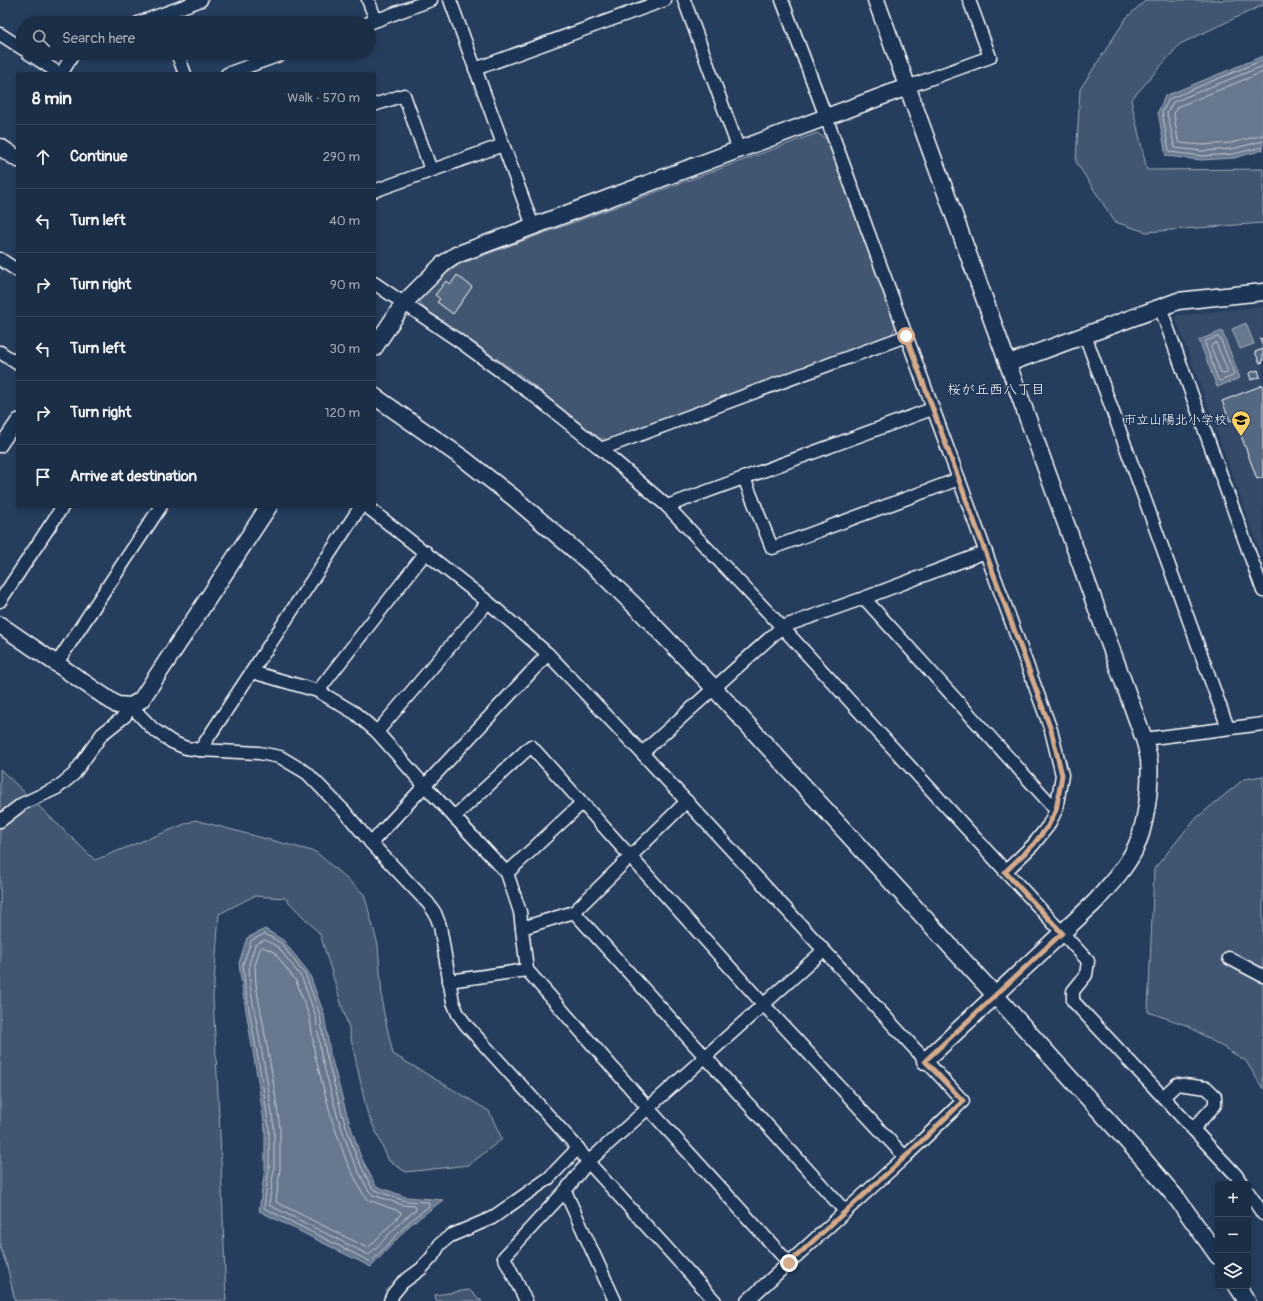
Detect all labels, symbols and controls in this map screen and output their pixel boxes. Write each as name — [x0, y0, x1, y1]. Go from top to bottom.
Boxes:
search box — [16, 16, 376, 60]
icon: search — [30, 27, 52, 49]
text: Search here — [62, 29, 135, 48]
text: 8 min — [32, 88, 72, 109]
text: Walk · 570 m — [287, 90, 360, 106]
icon: ahead — [32, 146, 54, 168]
text: Continue — [70, 147, 128, 166]
text: 290 m — [323, 149, 360, 165]
icon: left — [32, 210, 54, 232]
text: Turn left — [70, 211, 126, 230]
text: 40 m — [329, 213, 360, 229]
icon: right — [32, 274, 54, 296]
text: Turn right — [70, 275, 131, 294]
text: 90 m — [330, 277, 360, 293]
route start — [897, 327, 915, 345]
icon: left — [32, 338, 54, 360]
text: Turn left — [70, 339, 126, 358]
text: 30 m — [330, 341, 360, 357]
district label: 桜が丘西八丁目 — [947, 381, 1045, 398]
icon: right — [32, 402, 54, 424]
text: Turn right — [70, 403, 131, 422]
text: 120 m — [324, 405, 360, 421]
school or university icon: 市立山陽北小学校 — [1230, 409, 1252, 437]
place label: 市立山陽北小学校 — [1123, 412, 1227, 428]
icon: arrive — [32, 466, 54, 488]
text: Arrive at destination — [70, 467, 197, 486]
map controls — [1215, 1181, 1251, 1289]
button: + — [1215, 1181, 1251, 1217]
button: − — [1215, 1217, 1251, 1253]
button: layers — [1215, 1253, 1251, 1289]
route end — [780, 1254, 798, 1272]

